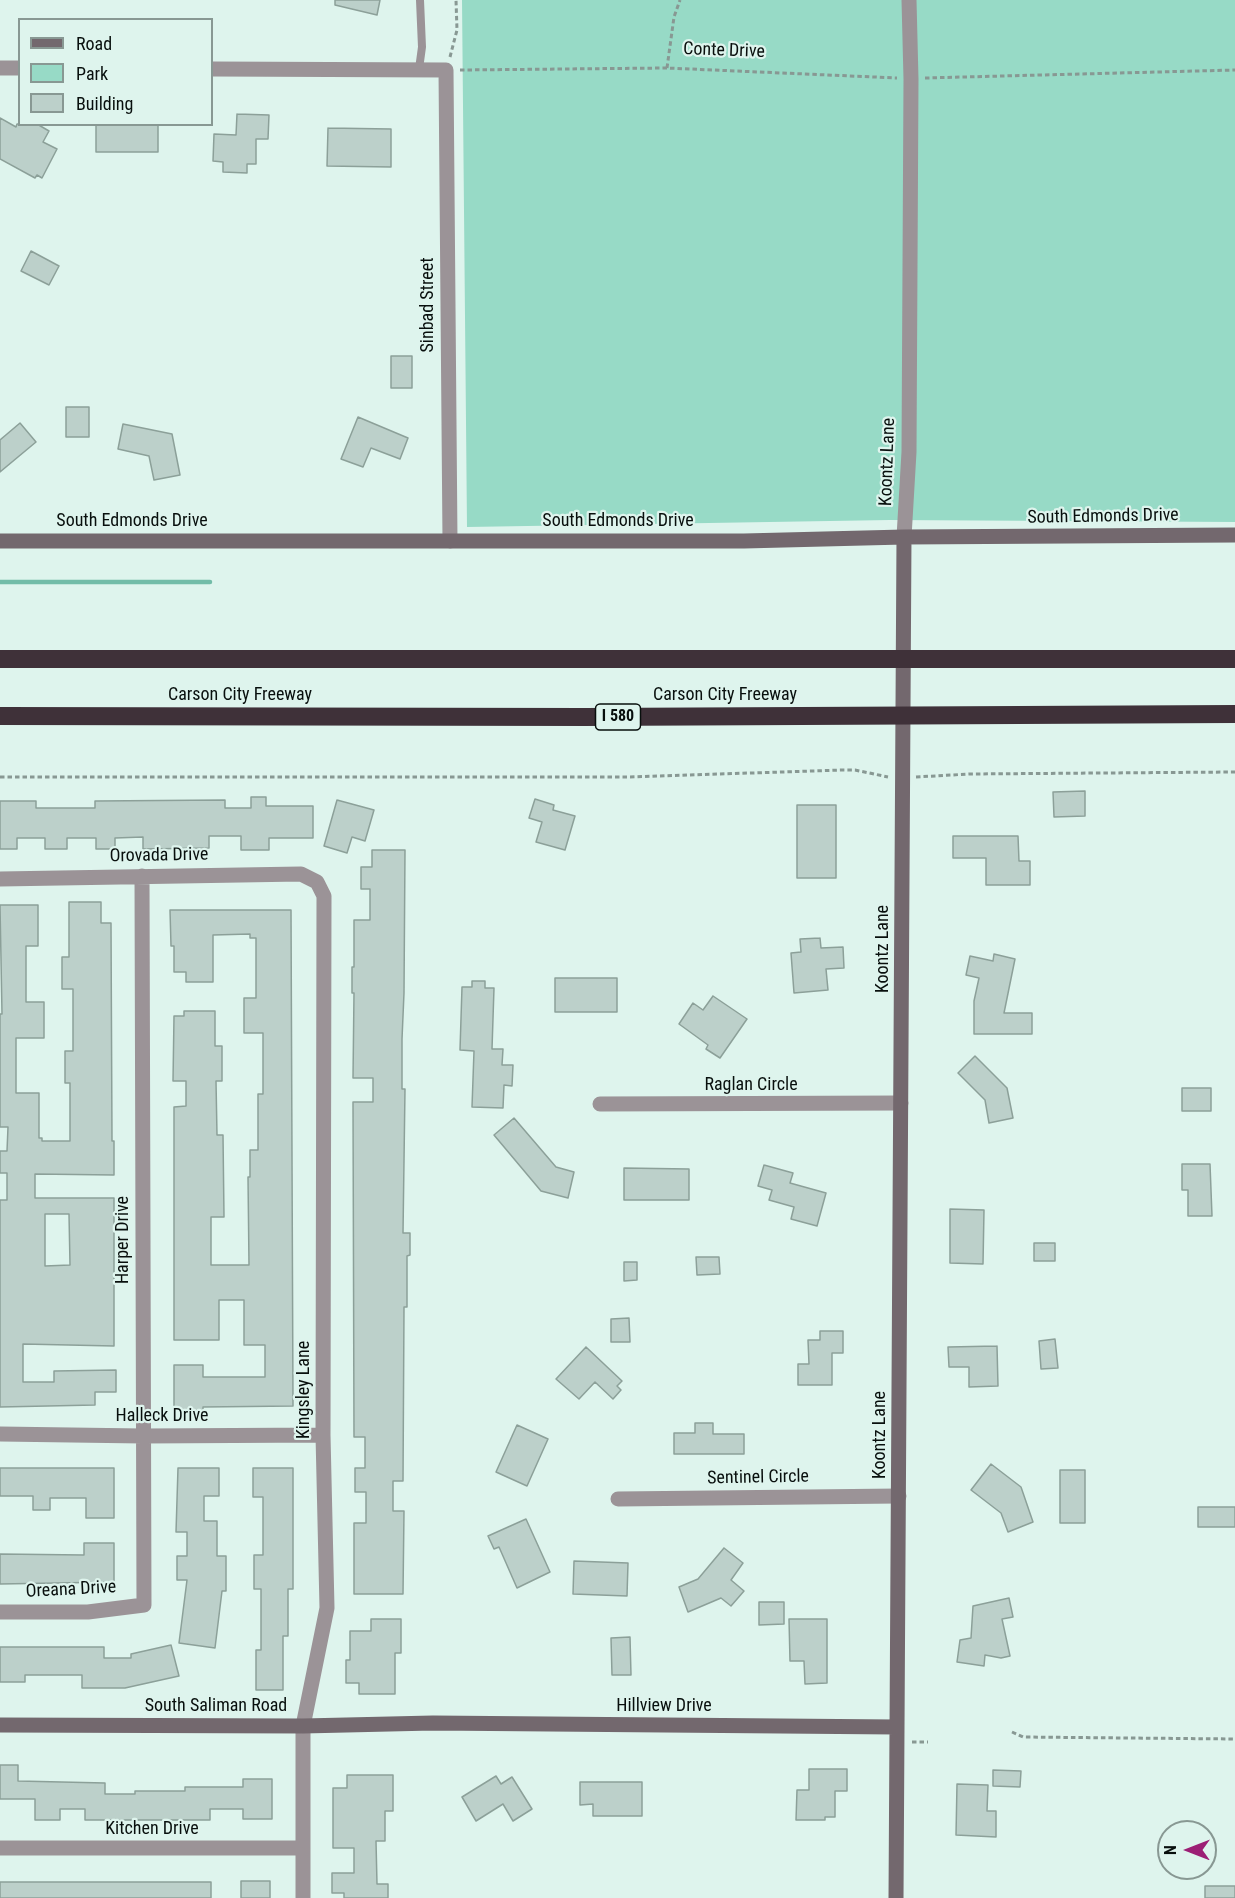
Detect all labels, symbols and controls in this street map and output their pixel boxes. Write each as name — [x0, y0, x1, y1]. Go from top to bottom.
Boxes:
legend — [18, 18, 213, 126]
text: Road — [76, 33, 112, 54]
street label: Conte Drive — [683, 39, 765, 63]
text: Park — [76, 63, 108, 84]
text: Building — [76, 93, 133, 114]
street label: Sinbad Street — [417, 258, 439, 352]
street label: Koontz Lane — [876, 418, 900, 506]
street label: South Edmonds Drive — [1027, 505, 1179, 529]
street label: South Edmonds Drive — [56, 510, 208, 532]
street label: South Edmonds Drive — [542, 510, 694, 532]
street label: Carson City Freeway — [168, 684, 312, 706]
street label: Carson City Freeway — [653, 684, 797, 706]
road number: I 580 — [596, 704, 640, 730]
street label: Orovada Drive — [109, 844, 209, 868]
street label: Koontz Lane — [872, 905, 894, 993]
street label: Raglan Circle — [704, 1074, 798, 1096]
street label: Harper Drive — [112, 1196, 134, 1284]
street label: Kingsley Lane — [293, 1341, 315, 1439]
street label: Koontz Lane — [869, 1391, 891, 1479]
street label: Halleck Drive — [116, 1405, 208, 1427]
street label: Sentinel Circle — [707, 1466, 809, 1490]
street label: Oreana Drive — [25, 1577, 117, 1603]
street label: South Saliman Road — [145, 1695, 287, 1717]
street label: Hillview Drive — [616, 1695, 712, 1717]
street label: Kitchen Drive — [105, 1818, 199, 1840]
north arrow — [1157, 1820, 1217, 1880]
text: N — [1161, 1845, 1180, 1855]

